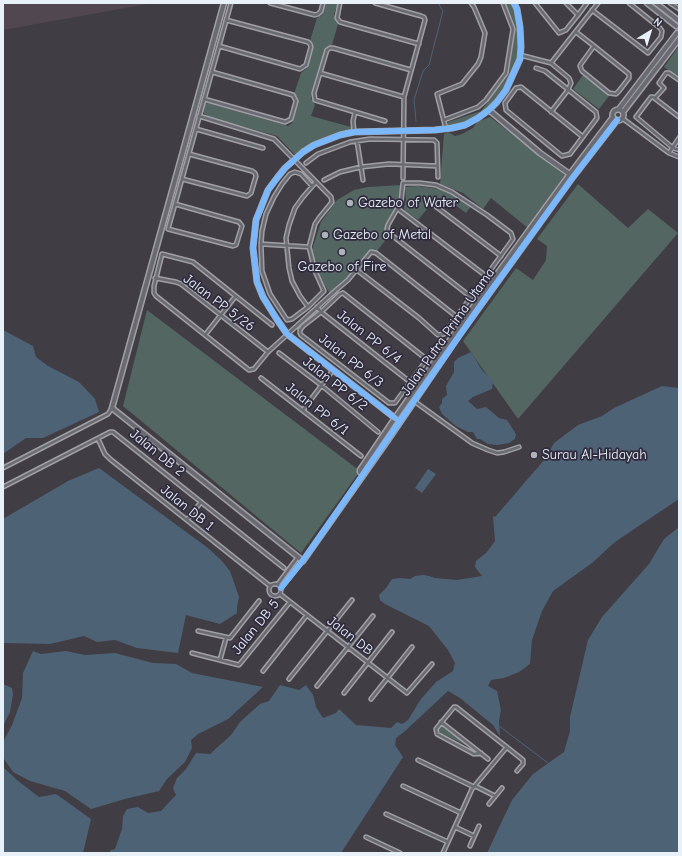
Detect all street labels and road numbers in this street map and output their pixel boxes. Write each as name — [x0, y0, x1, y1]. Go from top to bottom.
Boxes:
street label: Jalan Putra Prima Utama — [398, 265, 498, 399]
street label: Jalan PP 5/26 — [180, 271, 258, 335]
street label: Jalan PP 6/4 — [333, 307, 405, 367]
street label: Jalan PP 6/3 — [315, 331, 387, 391]
street label: Jalan PP 6/2 — [299, 353, 371, 415]
street label: Jalan PP 6/1 — [282, 379, 352, 439]
street label: Jalan DB 2 — [126, 426, 188, 480]
street label: Jalan DB 1 — [157, 481, 217, 535]
street label: Jalan DB 5 — [229, 596, 283, 658]
street label: Jalan DB — [324, 613, 376, 659]

